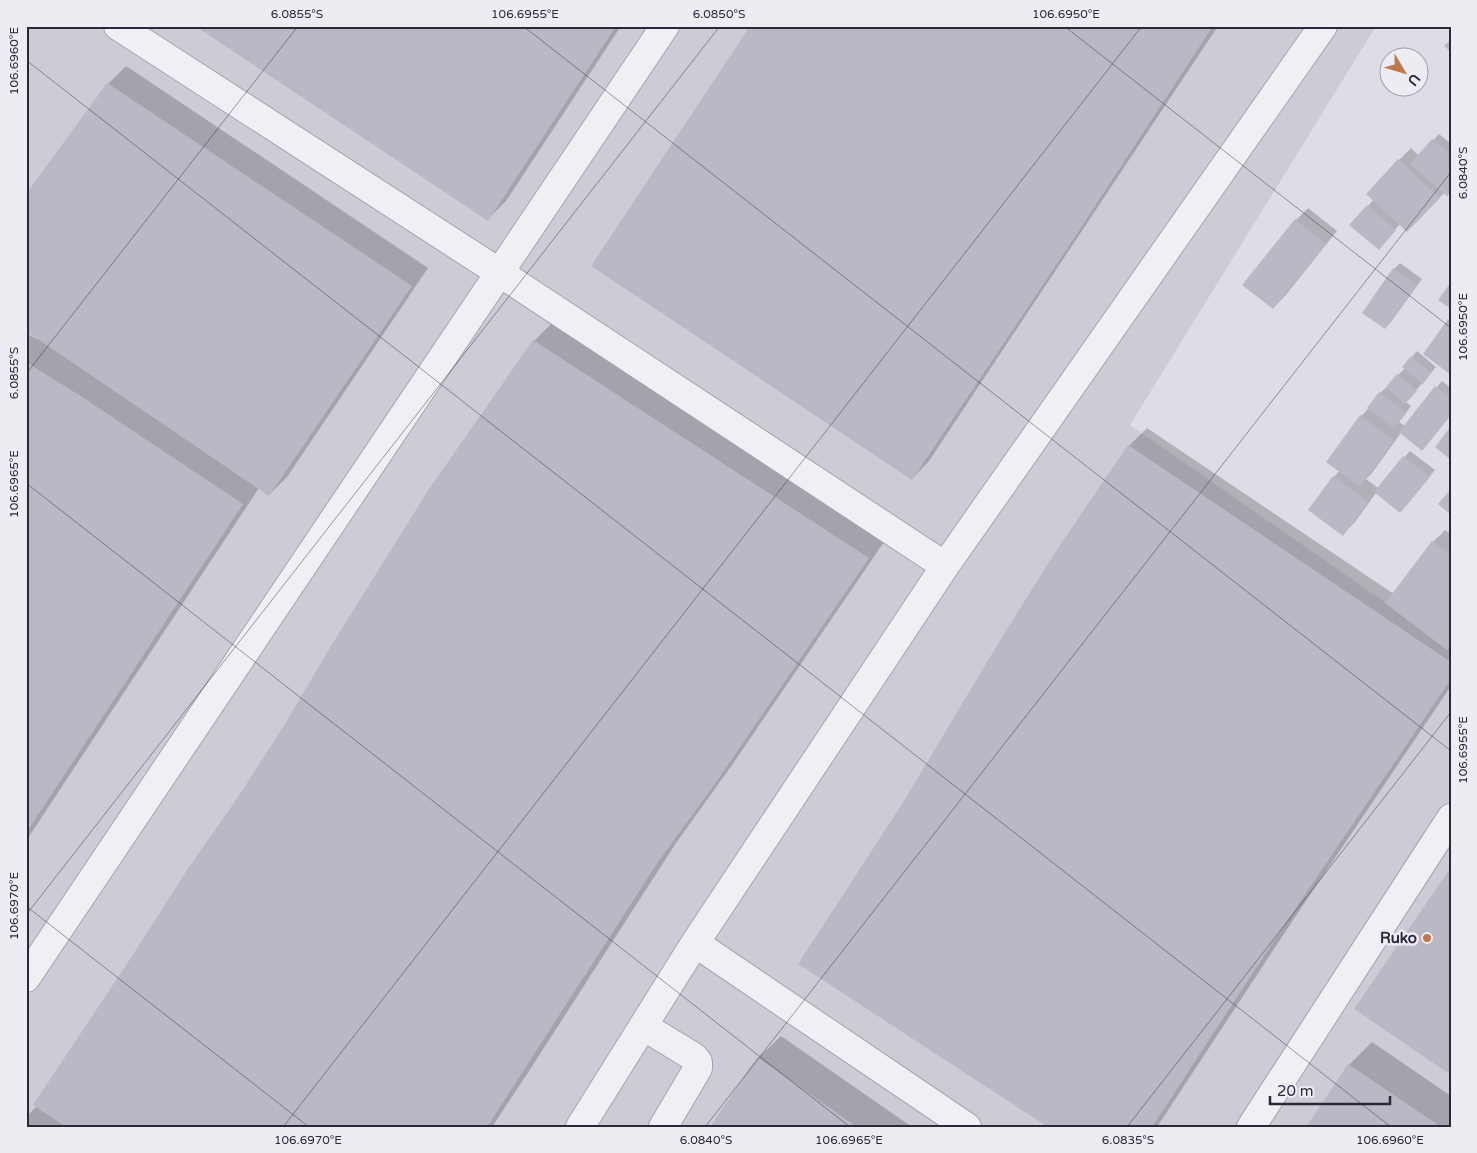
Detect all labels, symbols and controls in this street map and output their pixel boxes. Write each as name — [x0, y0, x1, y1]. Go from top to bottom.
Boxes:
text: 6.0855°S — [271, 7, 323, 21]
text: 106.6955°E — [491, 7, 559, 21]
text: 6.0850°S — [693, 7, 745, 21]
text: 106.6950°E — [1032, 7, 1100, 21]
text: 106.6960°E — [7, 27, 21, 95]
north arrow — [1380, 48, 1430, 98]
text: U — [1404, 70, 1424, 89]
text: 6.0840°S — [1456, 147, 1470, 199]
text: 106.6950°E — [1456, 293, 1470, 361]
text: 6.0855°S — [7, 347, 21, 399]
text: 106.6965°E — [7, 450, 21, 518]
text: 106.6955°E — [1456, 716, 1470, 784]
text: 106.6970°E — [7, 872, 21, 940]
place label: Ruko — [1380, 929, 1417, 947]
marker: Ruko — [1421, 932, 1433, 944]
scale bar — [1270, 1073, 1390, 1105]
text: 20 m — [1277, 1082, 1314, 1100]
text: 106.6970°E — [274, 1133, 342, 1147]
text: 6.0840°S — [680, 1133, 732, 1147]
text: 106.6965°E — [815, 1133, 883, 1147]
text: 6.0835°S — [1102, 1133, 1154, 1147]
text: 106.6960°E — [1356, 1133, 1424, 1147]

